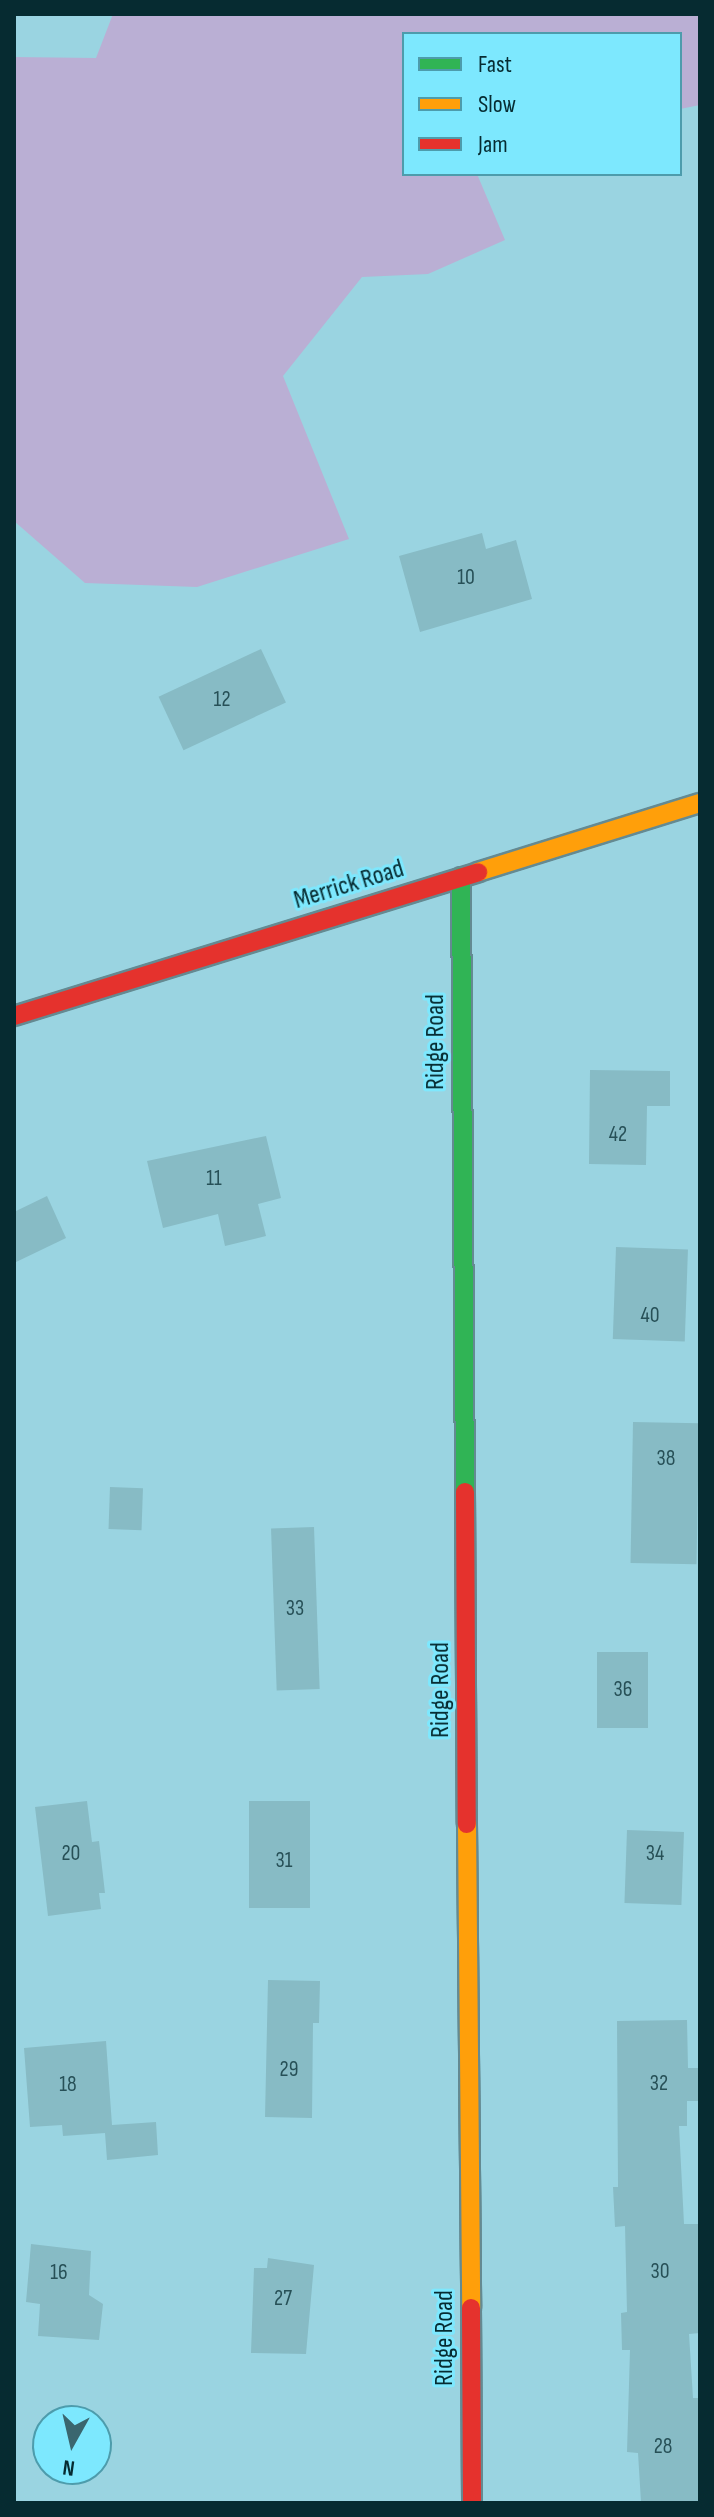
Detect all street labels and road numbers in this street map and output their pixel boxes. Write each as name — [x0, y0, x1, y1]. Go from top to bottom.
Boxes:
street label: Merrick Road — [290, 853, 408, 917]
street label: Ridge Road — [420, 994, 452, 1090]
street label: Ridge Road — [425, 1642, 457, 1738]
street label: Ridge Road — [429, 2290, 461, 2386]

